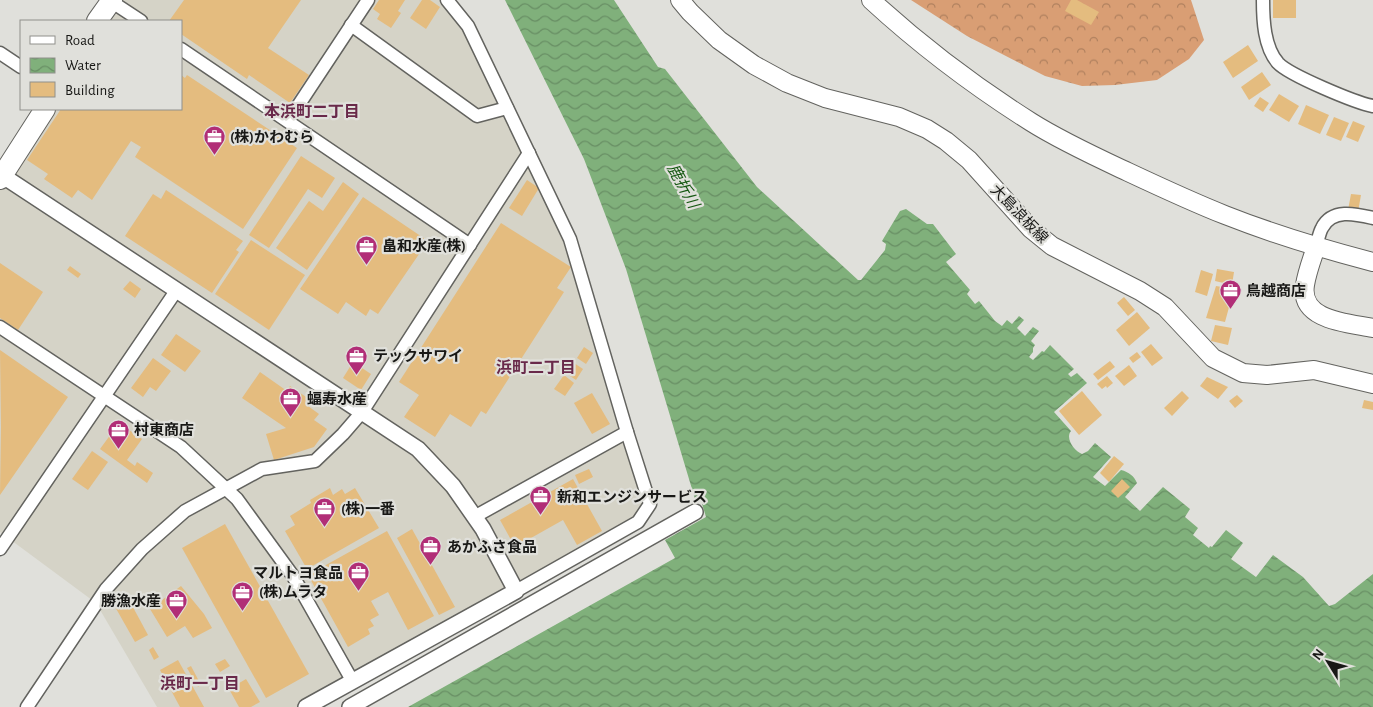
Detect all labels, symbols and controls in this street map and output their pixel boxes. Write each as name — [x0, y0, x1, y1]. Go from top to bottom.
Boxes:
legend — [20, 20, 182, 110]
text: Road — [65, 33, 95, 48]
text: Water — [65, 58, 101, 73]
text: Building — [65, 83, 115, 98]
district label: 本浜町二丁目 — [264, 103, 360, 120]
office icon: (株)かわむら — [202, 125, 226, 156]
place label: (株)かわむら — [230, 129, 314, 145]
water label: 鹿折川 — [664, 161, 703, 213]
street label: 大島浪板線 — [988, 181, 1051, 246]
office icon: 畠和水産(株) — [354, 234, 378, 265]
place label: 畠和水産(株) — [382, 238, 466, 254]
office icon: 鳥越商店 — [1218, 279, 1242, 310]
place label: 鳥越商店 — [1246, 282, 1306, 299]
office icon: テックサワイ — [345, 344, 369, 375]
place label: テックサワイ — [373, 348, 463, 364]
district label: 浜町二丁目 — [496, 359, 576, 376]
office icon: 蝠寿水産 — [279, 387, 303, 418]
place label: 蝠寿水産 — [307, 391, 367, 407]
office icon: 村東商店 — [106, 418, 130, 449]
place label: 村東商店 — [134, 421, 194, 438]
office icon: 新和エンジンサービス — [529, 485, 553, 516]
place label: 新和エンジンサービス — [557, 489, 707, 505]
office icon: (株)一番 — [313, 497, 337, 528]
place label: (株)一番 — [341, 501, 395, 517]
office icon: あかふさ食品 — [419, 535, 443, 566]
place label: あかふさ食品 — [447, 539, 537, 555]
office icon: マルトヨ食品 — [347, 561, 371, 592]
place label: マルトヨ食品 — [253, 565, 343, 581]
office icon: (株)ムラタ — [231, 580, 255, 611]
place label: (株)ムラタ — [259, 584, 327, 600]
office icon: 勝漁水産 — [165, 589, 189, 620]
place label: 勝漁水産 — [101, 593, 161, 609]
north arrow — [1303, 637, 1353, 687]
text: N — [1310, 647, 1327, 663]
district label: 浜町一丁目 — [160, 675, 240, 692]

